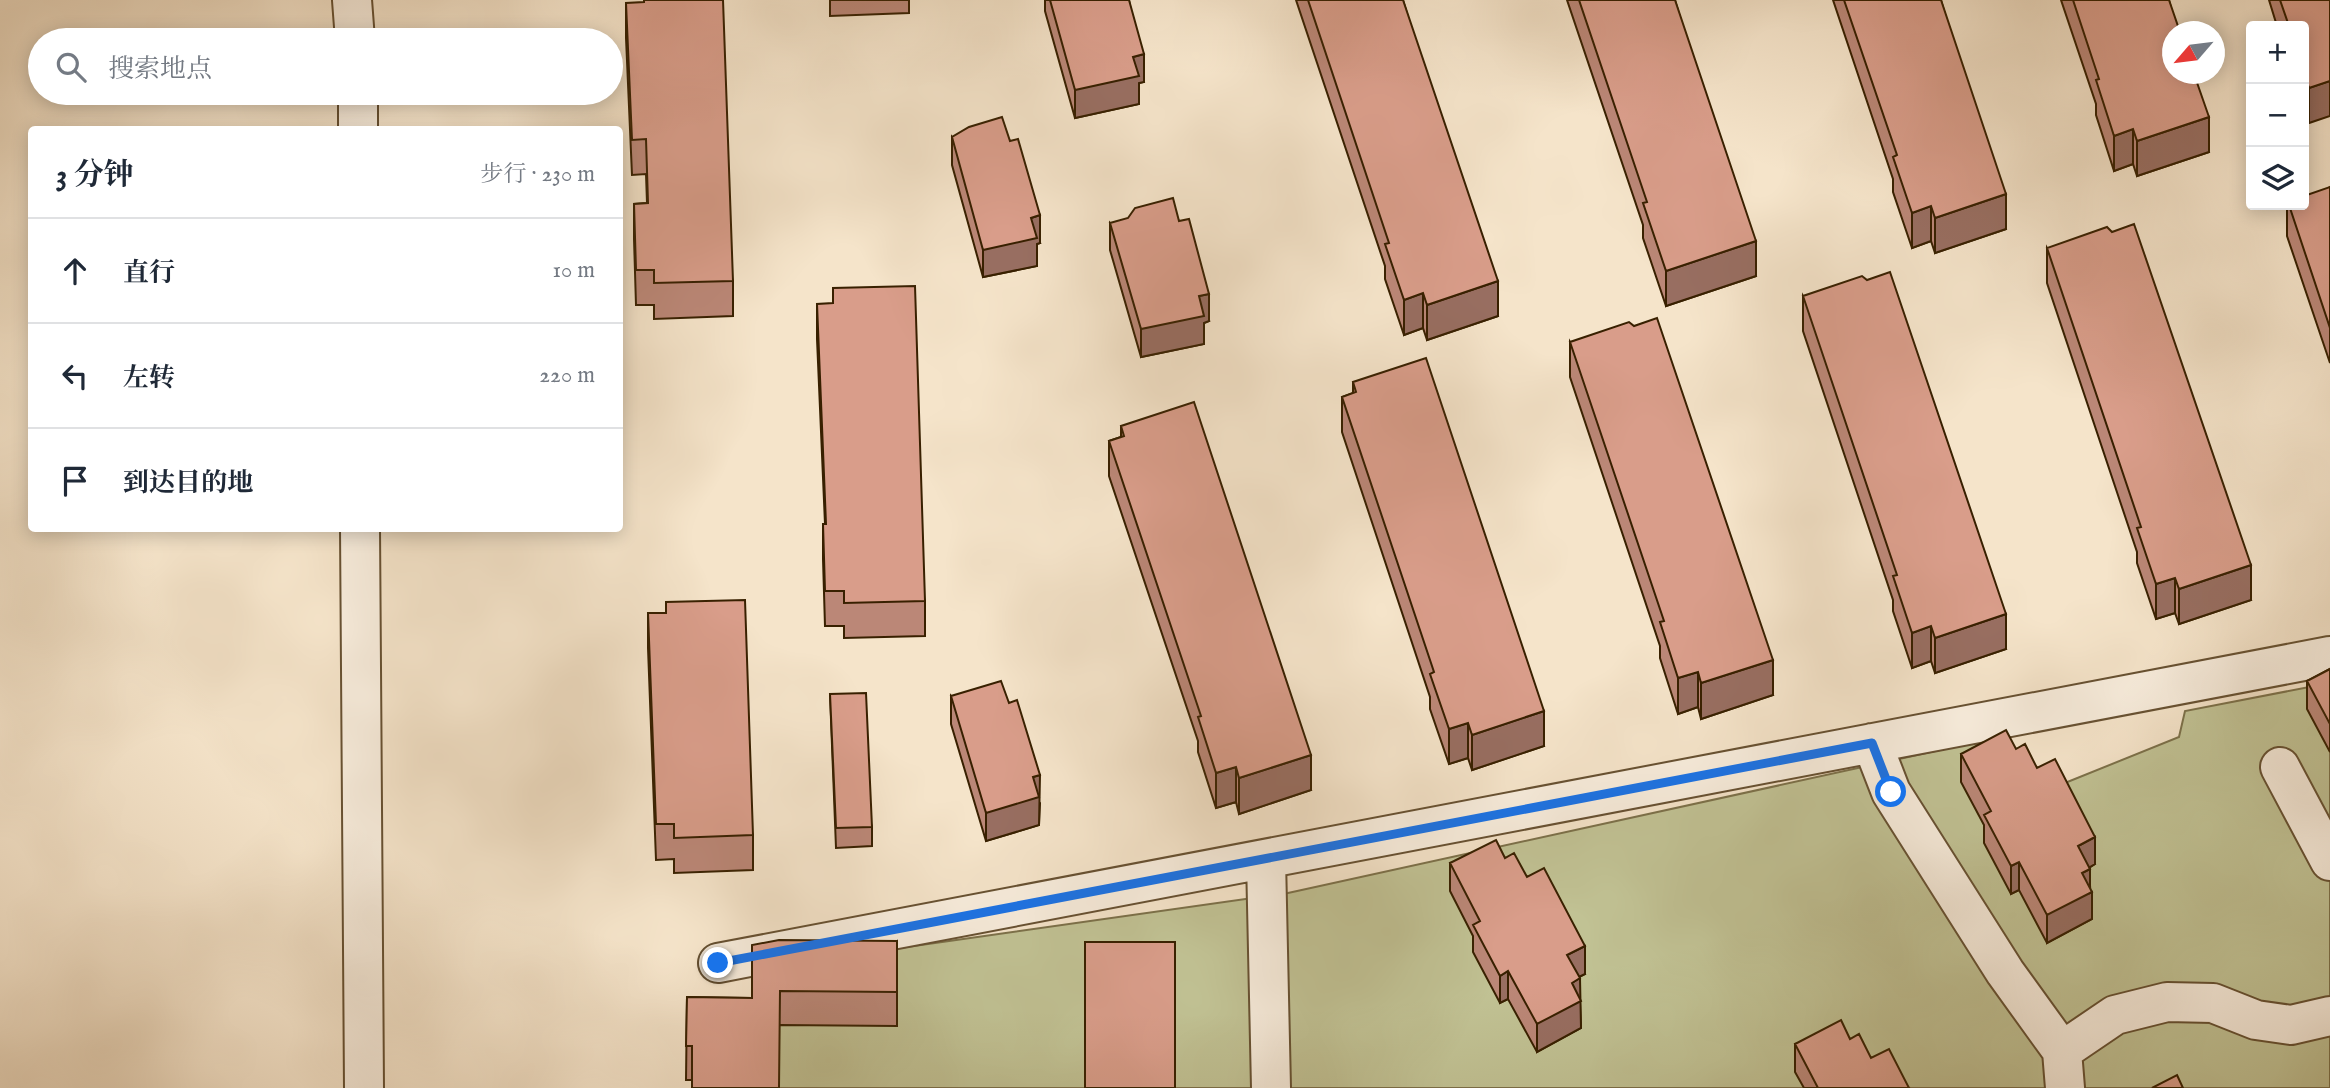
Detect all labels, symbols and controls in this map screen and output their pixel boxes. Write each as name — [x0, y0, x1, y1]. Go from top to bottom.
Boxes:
north arrow — [2162, 21, 2225, 84]
map controls — [2246, 21, 2309, 210]
button: + — [2246, 21, 2309, 84]
search box — [28, 28, 623, 105]
icon: search — [52, 48, 90, 86]
text: 搜索地点 — [108, 53, 212, 86]
button: − — [2246, 84, 2309, 147]
button: layers — [2246, 147, 2309, 210]
text: 3 分钟 — [56, 157, 134, 195]
text: 步行 · 230 m — [480, 160, 595, 189]
icon: ahead — [56, 252, 94, 290]
text: 10 m — [552, 256, 595, 285]
text: 直行 — [123, 257, 175, 290]
icon: left — [56, 357, 94, 395]
text: 220 m — [539, 361, 595, 390]
text: 左转 — [123, 362, 175, 395]
icon: arrive — [56, 462, 94, 500]
text: 到达目的地 — [123, 467, 253, 500]
route start — [1875, 776, 1906, 807]
route end — [702, 947, 733, 978]

